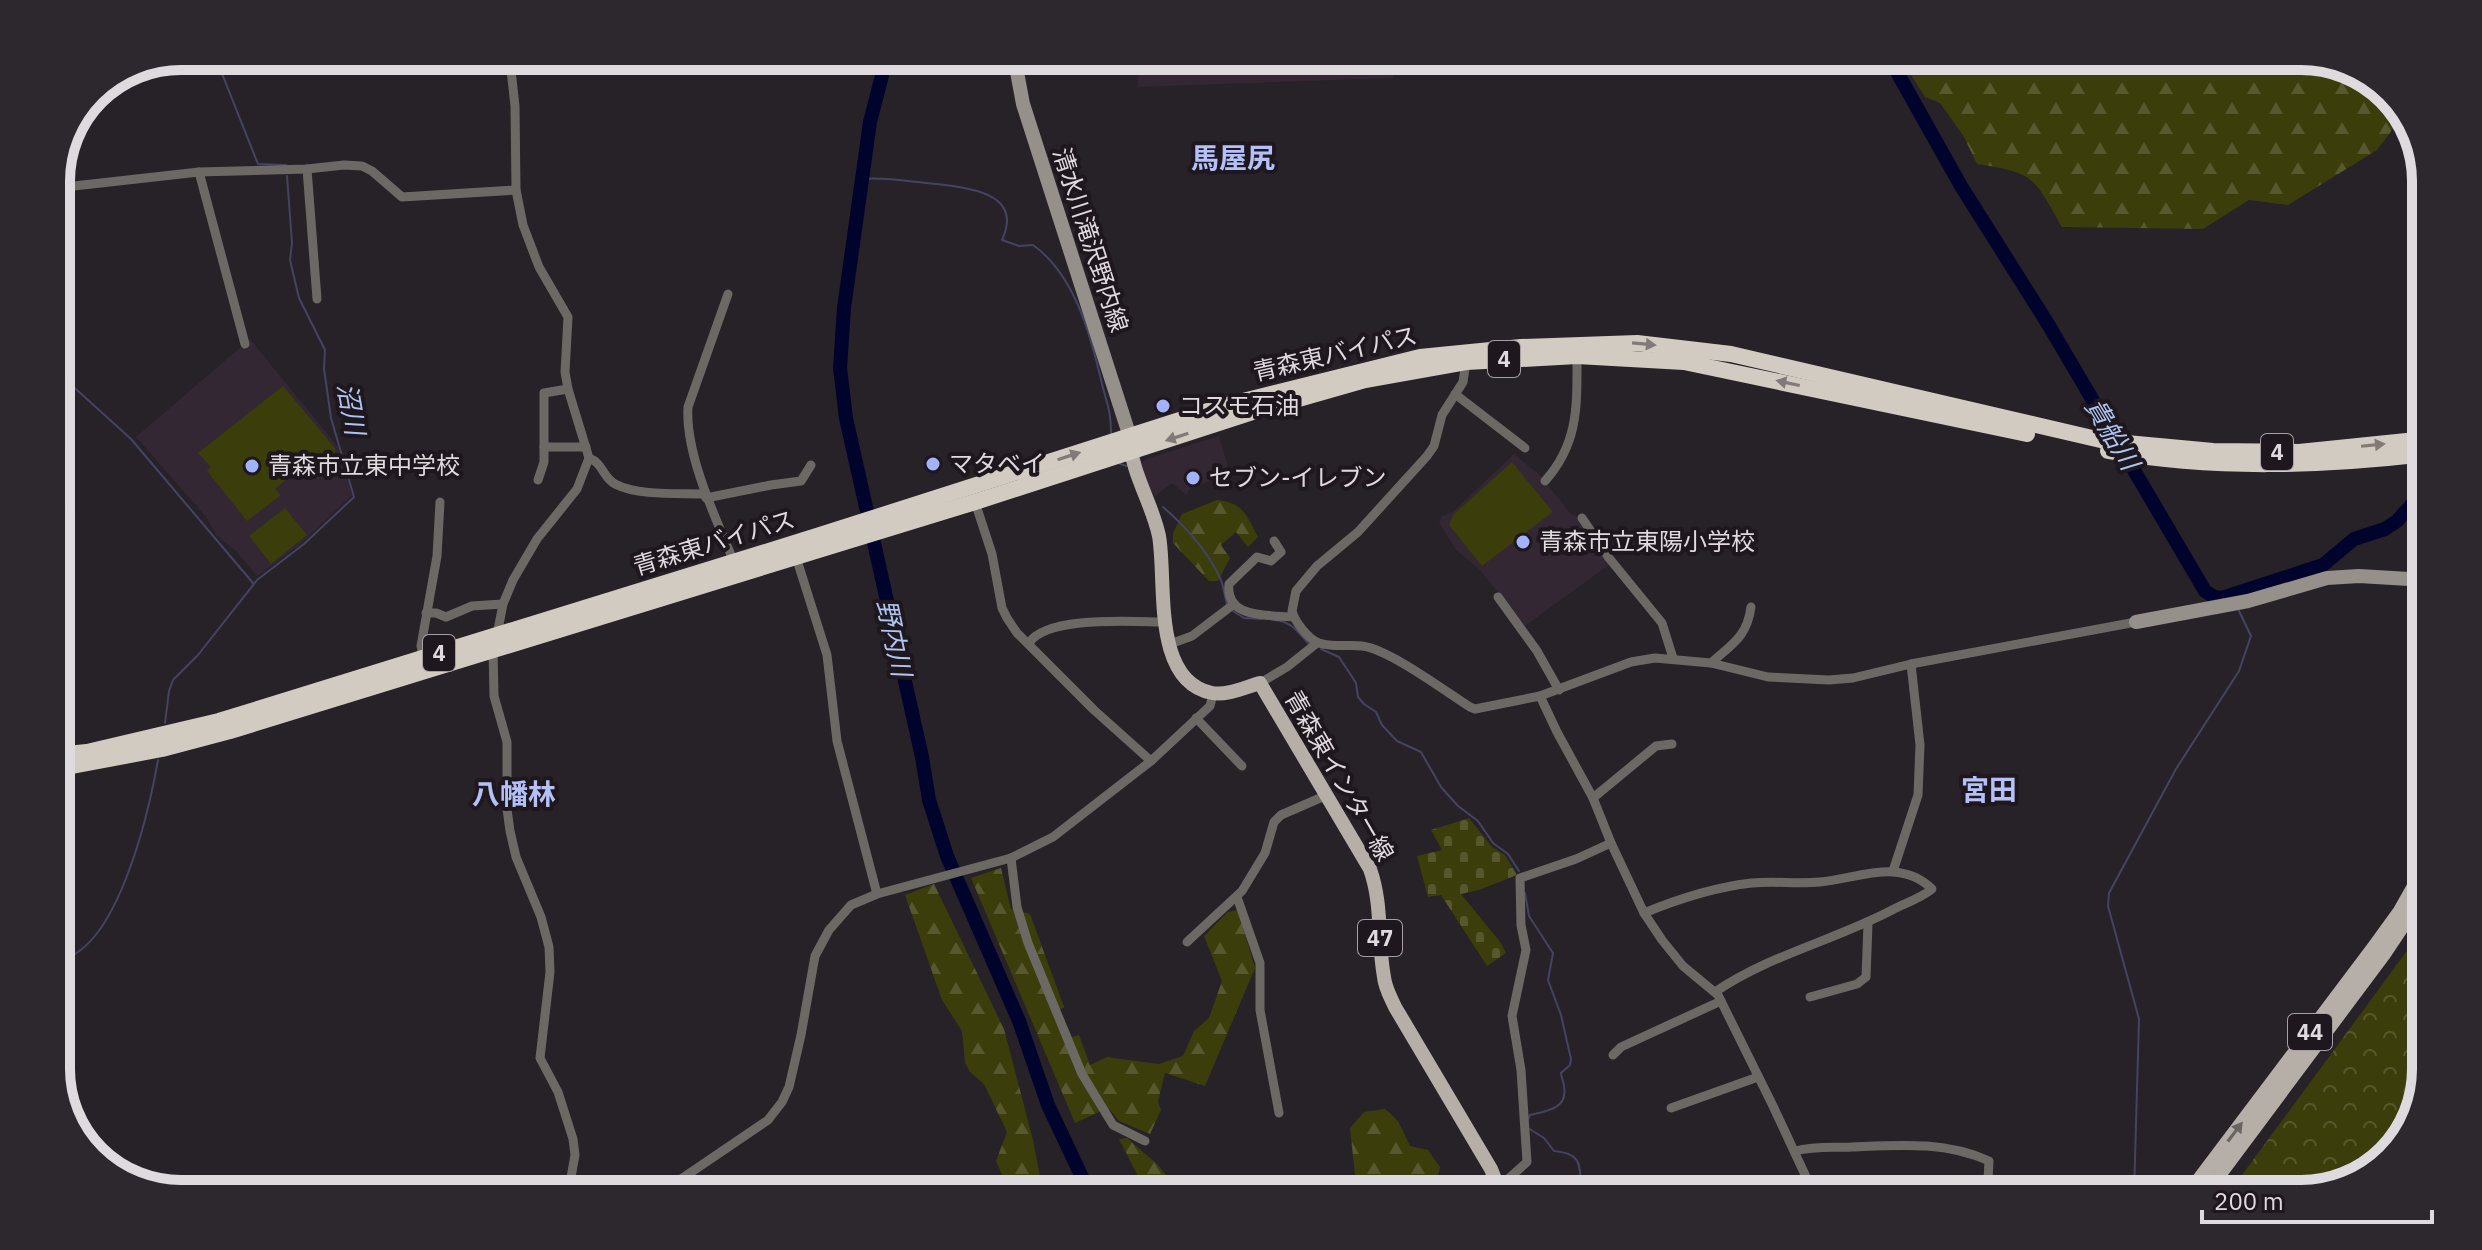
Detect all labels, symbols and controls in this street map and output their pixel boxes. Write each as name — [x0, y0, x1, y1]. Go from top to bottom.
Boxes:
district label: 馬屋尻 — [1191, 139, 1275, 176]
street label: 清水川滝沢野内線 — [1046, 143, 1136, 336]
street label: 青森東バイパス — [1250, 319, 1420, 387]
one-way arrow — [1632, 338, 1657, 351]
road number: 4 — [1488, 341, 1520, 377]
one-way arrow — [1776, 377, 1801, 389]
water label: 沼川 — [331, 380, 374, 440]
place label: コスモ石油 — [1179, 389, 1299, 421]
water label: 貴船川 — [2078, 391, 2149, 478]
marker: コスモ石油 — [1154, 397, 1172, 415]
one-way arrow — [1165, 431, 1189, 443]
road number: 4 — [2261, 434, 2293, 470]
one-way arrow — [2361, 438, 2386, 451]
place label: マタベイ — [949, 447, 1045, 479]
place label: 青森市立東中学校 — [268, 449, 460, 481]
one-way arrow — [1058, 449, 1082, 462]
marker: マタベイ — [924, 455, 942, 473]
marker: 青森市立東中学校 — [243, 457, 261, 475]
place label: セブン-イレブン — [1209, 461, 1387, 493]
marker: セブン-イレブン — [1184, 469, 1202, 487]
street label: 青森東バイパス — [629, 502, 798, 582]
place label: 青森市立東陽小学校 — [1539, 525, 1755, 557]
marker: 青森市立東陽小学校 — [1514, 533, 1532, 551]
water label: 野内川 — [870, 596, 920, 682]
road number: 4 — [423, 635, 455, 671]
street label: 青森東インター線 — [1278, 684, 1402, 867]
district label: 宮田 — [1961, 771, 2017, 808]
district label: 八幡林 — [472, 775, 556, 812]
road number: 47 — [1358, 920, 1402, 956]
road number: 44 — [2288, 1014, 2332, 1050]
one-way arrow — [2226, 1121, 2242, 1142]
scale bar — [2202, 1174, 2432, 1224]
text: 200 m — [2214, 1185, 2284, 1217]

